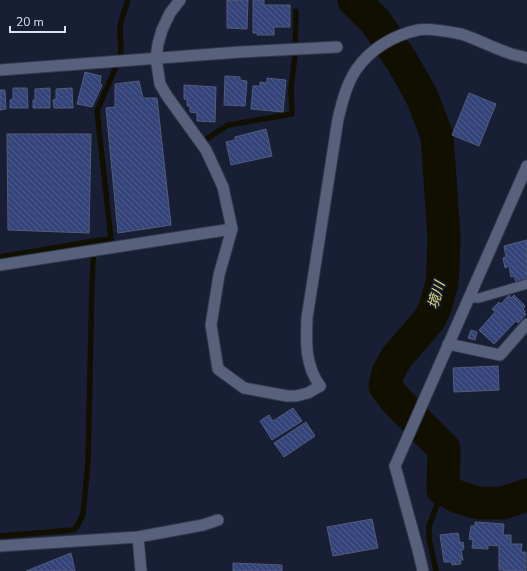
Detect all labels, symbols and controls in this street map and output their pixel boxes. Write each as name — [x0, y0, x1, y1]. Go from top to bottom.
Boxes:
scale bar — [10, 8, 65, 34]
text: 20 m — [16, 14, 44, 30]
water label: 境川 — [423, 277, 450, 311]

